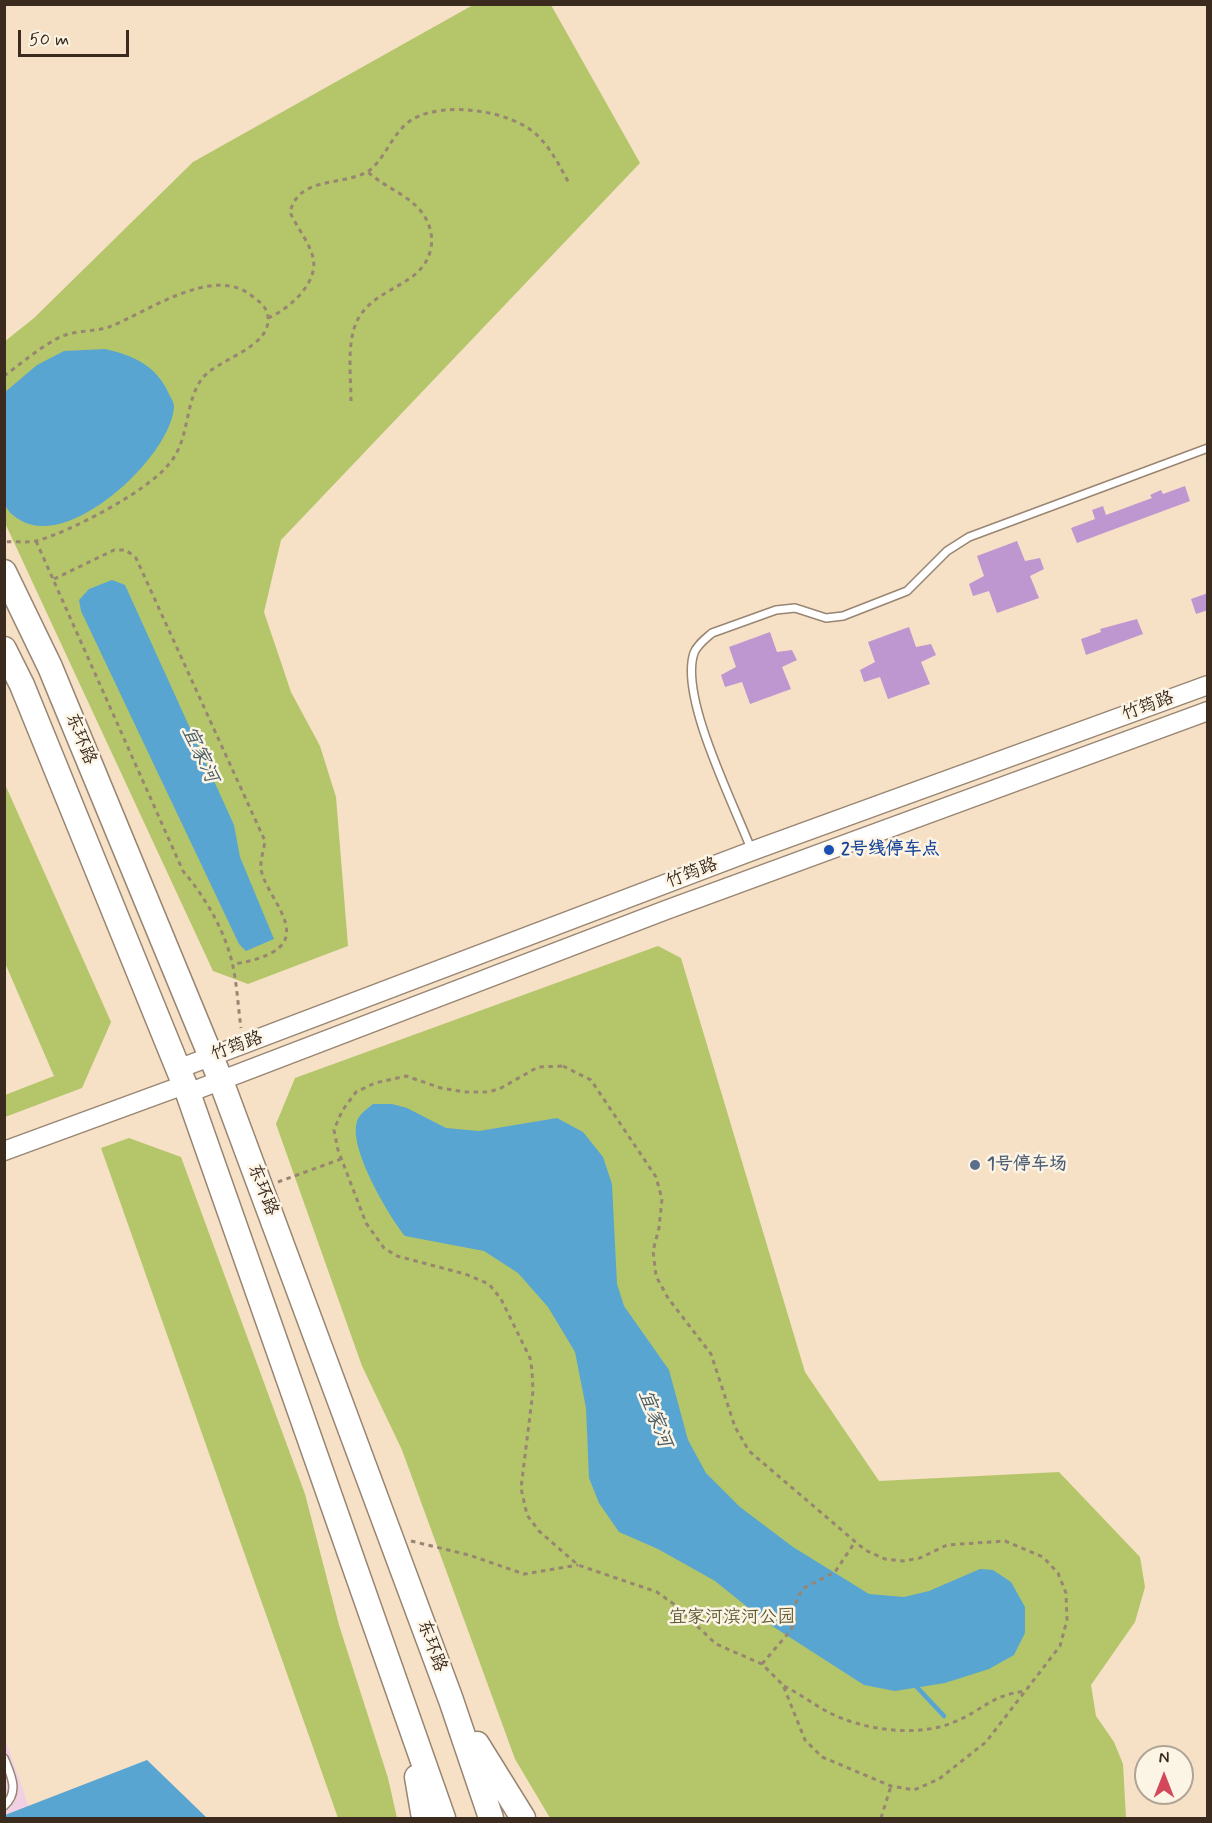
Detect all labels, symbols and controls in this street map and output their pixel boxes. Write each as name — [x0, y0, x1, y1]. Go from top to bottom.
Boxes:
scale bar — [21, 18, 132, 56]
text: 50 m — [29, 28, 69, 52]
street label: 竹筠路 — [1119, 688, 1177, 726]
street label: 东环路 — [60, 710, 100, 768]
water label: 宜家河 — [175, 723, 223, 787]
place label: 2号线停车点 — [841, 839, 940, 861]
marker: 2号线停车点 — [822, 843, 836, 857]
street label: 竹筠路 — [663, 854, 721, 894]
street label: 竹筠路 — [208, 1028, 266, 1066]
place label: 1号停车场 — [987, 1154, 1067, 1176]
marker: 1号停车场 — [968, 1158, 982, 1172]
street label: 东环路 — [242, 1161, 282, 1219]
water label: 宜家河 — [632, 1387, 676, 1451]
park label: 宜家河滨河公园 — [669, 1607, 795, 1629]
street label: 东环路 — [412, 1617, 450, 1675]
north arrow — [1134, 1745, 1194, 1805]
text: N — [1159, 1748, 1169, 1769]

